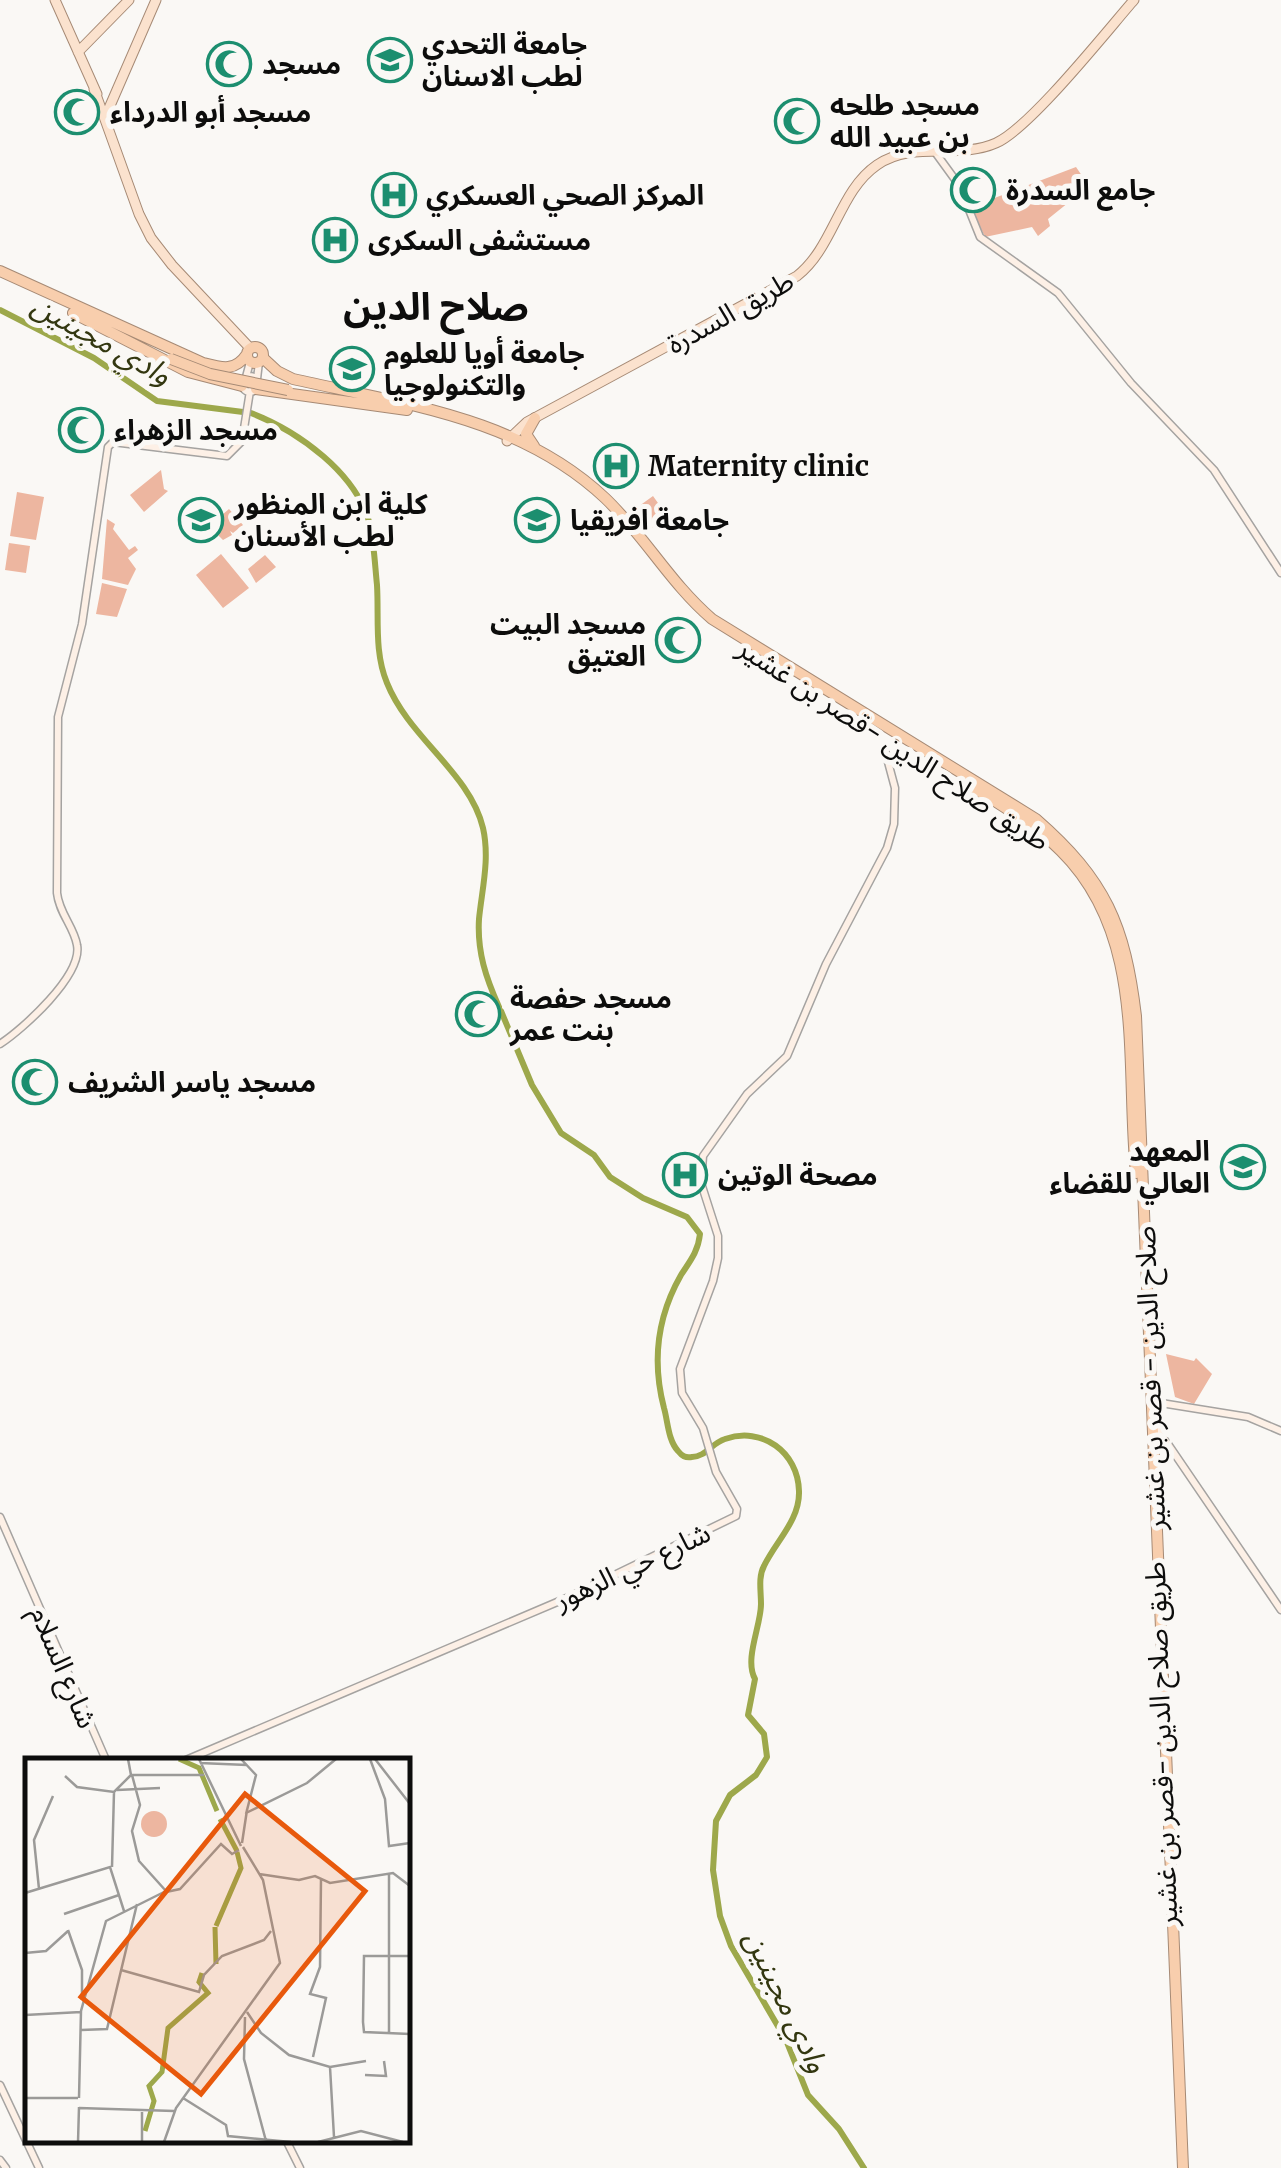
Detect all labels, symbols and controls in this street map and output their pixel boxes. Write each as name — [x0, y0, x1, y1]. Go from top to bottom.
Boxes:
place label: جامعة التحدي لطب الاسنان — [422, 26, 587, 94]
school or university icon: جامعة التحدي لطب الاسنان — [367, 37, 413, 83]
mosque icon: مسجد — [206, 41, 252, 87]
place label: مسجد — [262, 46, 341, 82]
place label: مسجد طلحه بن عبيد الله — [830, 87, 980, 155]
mosque icon: مسجد أبو الدرداء — [54, 89, 100, 135]
place label: مسجد أبو الدرداء — [110, 94, 311, 130]
mosque icon: مسجد طلحه بن عبيد الله — [774, 98, 820, 144]
mosque icon: جامع السدرة — [950, 167, 996, 213]
hospital icon: المركز الصحي العسكري — [371, 172, 417, 218]
place label: جامع السدرة — [1006, 172, 1155, 211]
place label: المركز الصحي العسكري — [426, 177, 704, 217]
hospital icon: مستشفى السكرى — [312, 217, 358, 263]
place label: مستشفى السكرى — [368, 222, 591, 258]
street label: طريق السدرة — [660, 262, 800, 362]
district label: صلاح الدين — [343, 283, 529, 335]
water label: وادي مجينين — [23, 285, 178, 397]
place label: جامعة أويا للعلوم والتكنولوجيا — [384, 335, 585, 403]
school or university icon: جامعة أويا للعلوم والتكنولوجيا — [329, 346, 375, 392]
mosque icon: مسجد الزهراء — [58, 407, 104, 453]
place label: مسجد الزهراء — [114, 412, 278, 448]
hospital icon: Maternity clinic — [593, 443, 639, 489]
place label: Maternity clinic — [648, 448, 869, 484]
place label: كلية ابن المنظور لطب الأسنان — [233, 486, 428, 554]
school or university icon: كلية ابن المنظور لطب الأسنان — [178, 497, 224, 543]
school or university icon: جامعة افريقيا — [514, 497, 560, 543]
place label: جامعة افريقيا — [570, 502, 729, 538]
place label: مسجد البيت العتيق — [490, 606, 646, 674]
mosque icon: مسجد البيت العتيق — [655, 617, 701, 663]
street label: طريق صلاح الدين -قصر بن غشير — [729, 629, 1057, 861]
place label: مسجد حفصة بنت عمر — [509, 980, 672, 1048]
mosque icon: مسجد حفصة بنت عمر — [455, 991, 501, 1037]
mosque icon: مسجد ياسر الشريف — [12, 1059, 58, 1105]
place label: مسجد ياسر الشريف — [68, 1064, 316, 1100]
place label: المعهد العالي للقضاء — [1049, 1133, 1210, 1205]
school or university icon: المعهد العالي للقضاء — [1220, 1144, 1266, 1190]
hospital icon: مصحة الوتين — [662, 1152, 708, 1198]
place label: مصحة الوتين — [718, 1157, 878, 1193]
street label: صلاح الدين - قصر بن غشير — [1127, 1225, 1176, 1532]
street label: شارع حي الزهور — [547, 1514, 717, 1621]
street label: طريق صلاح الدين -قصر بن غشير — [1137, 1561, 1188, 1928]
street label: شارع السلام — [19, 1600, 106, 1735]
inset map — [25, 1758, 410, 2143]
water label: وادي مجينين — [732, 1924, 838, 2081]

